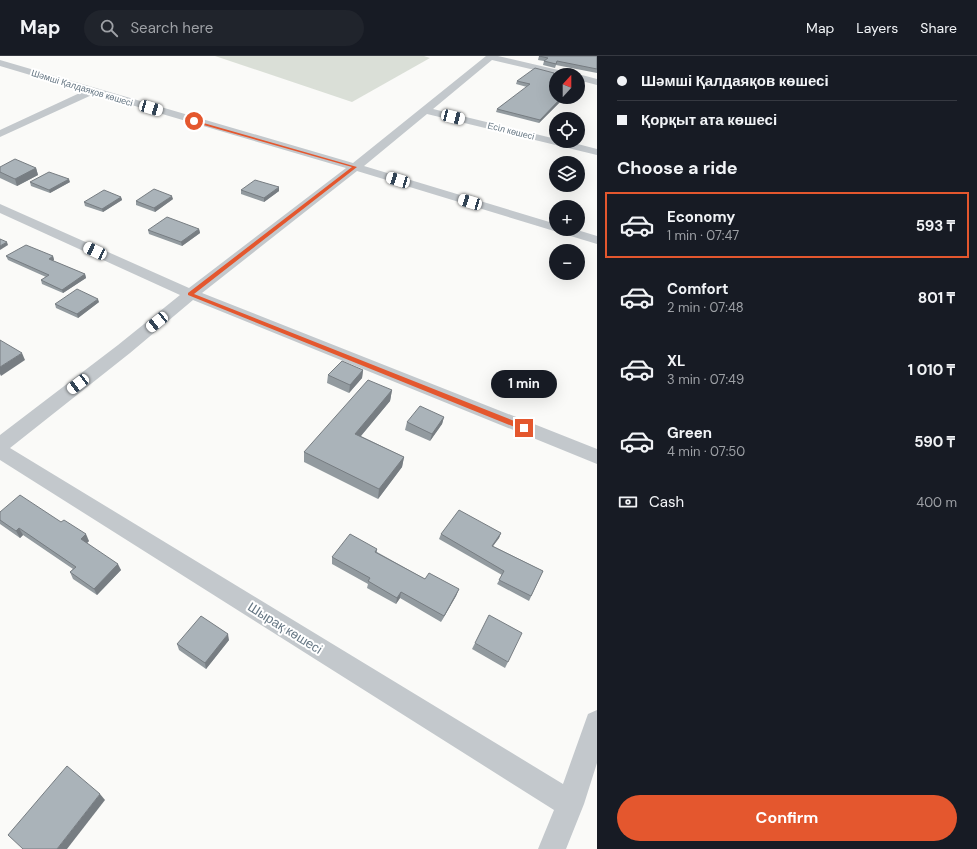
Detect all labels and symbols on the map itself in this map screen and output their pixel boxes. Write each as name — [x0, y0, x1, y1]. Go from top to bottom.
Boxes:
street label: Шәмші Қалдаяқов көшесі — [30, 67, 134, 109]
north arrow — [549, 68, 585, 104]
car — [138, 99, 164, 117]
car — [440, 108, 466, 126]
route start — [185, 112, 203, 130]
street label: Есіл көшесі — [486, 119, 536, 143]
car — [385, 171, 411, 189]
car — [457, 193, 483, 211]
car — [82, 240, 108, 262]
car — [144, 310, 170, 334]
callout: 1 min — [491, 370, 557, 398]
car — [65, 372, 91, 396]
route end — [515, 419, 533, 437]
street label: Шырақ көшесі — [245, 598, 326, 658]

